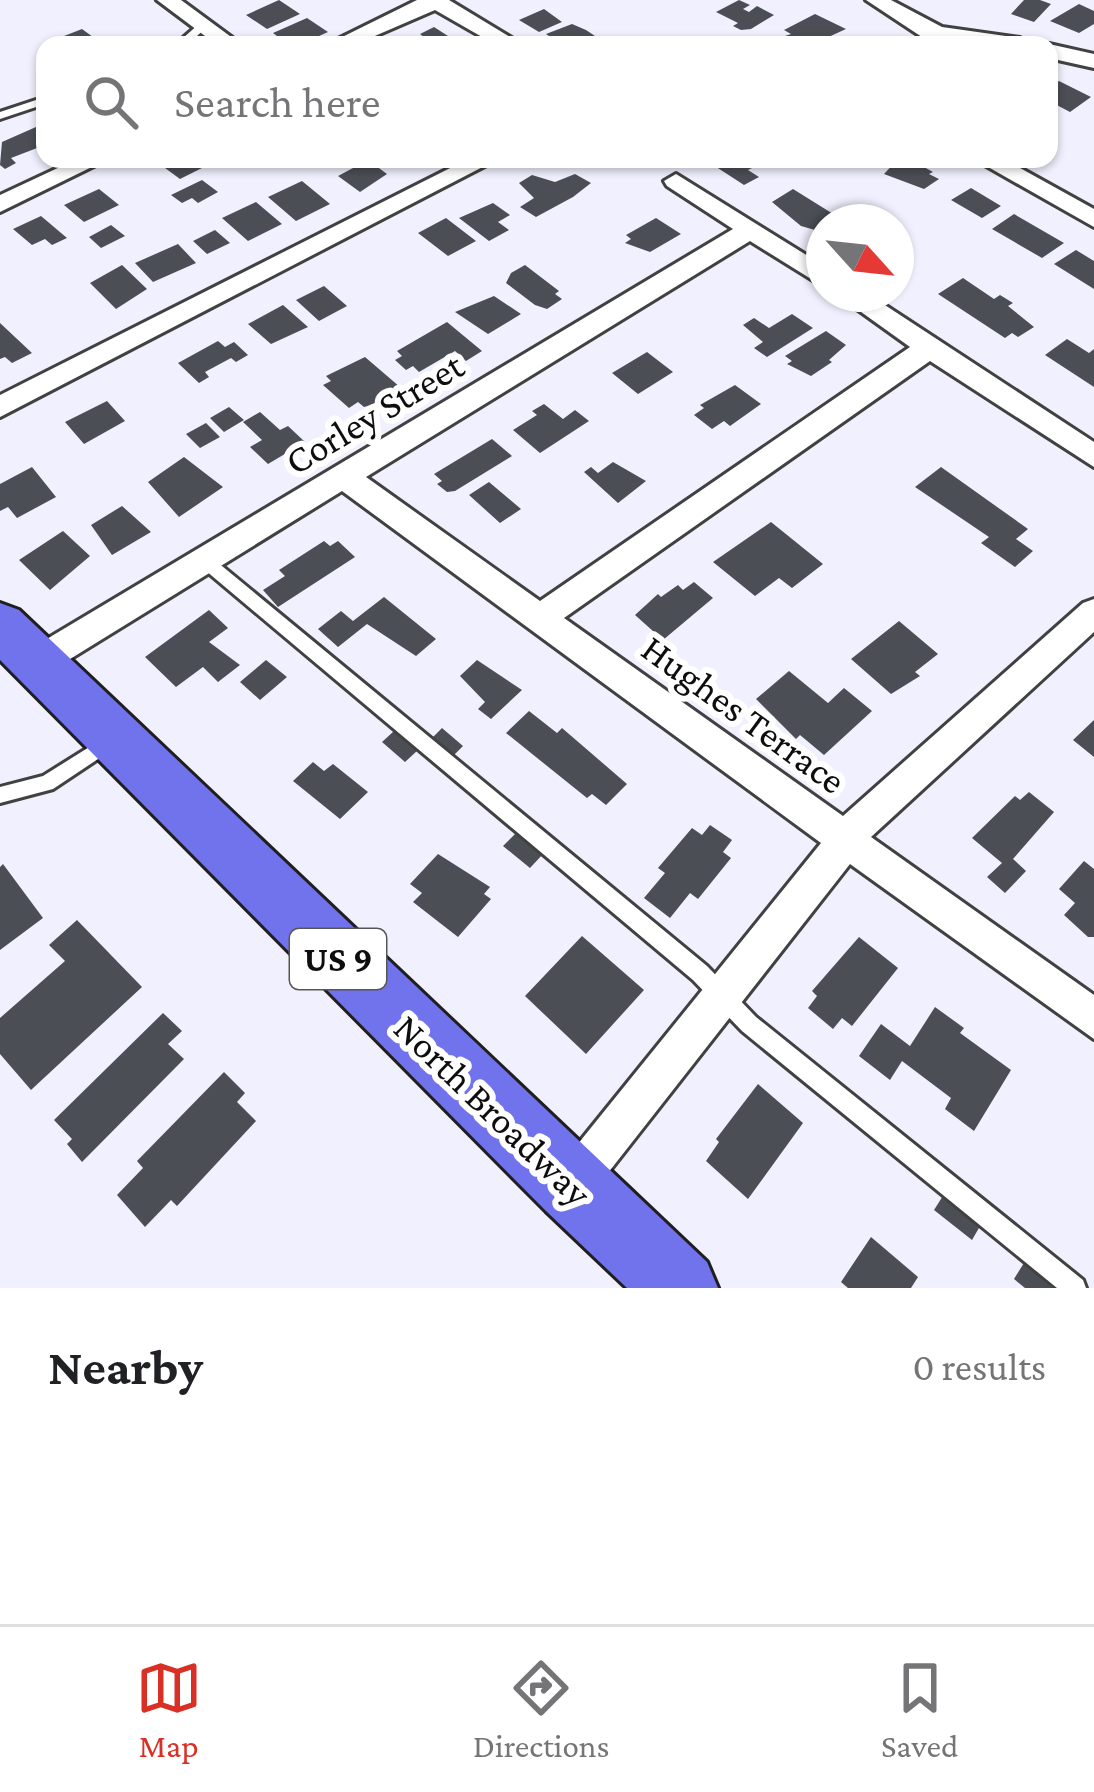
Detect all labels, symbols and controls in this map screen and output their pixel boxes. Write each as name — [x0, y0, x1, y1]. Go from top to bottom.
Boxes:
search box — [36, 36, 1058, 168]
icon: search — [78, 69, 144, 135]
text: Search here — [174, 77, 381, 127]
north arrow — [806, 204, 914, 312]
street label: Corley Street — [277, 343, 472, 484]
street label: Hughes Terrace — [633, 626, 854, 803]
road number: US 9 — [290, 929, 386, 989]
street label: North Broadway — [385, 1006, 601, 1216]
text: Nearby — [48, 1338, 203, 1395]
text: 0 results — [912, 1345, 1046, 1388]
tab: Map — [136, 1655, 202, 1764]
tab: Directions — [473, 1655, 610, 1764]
tab: Saved — [881, 1655, 958, 1764]

